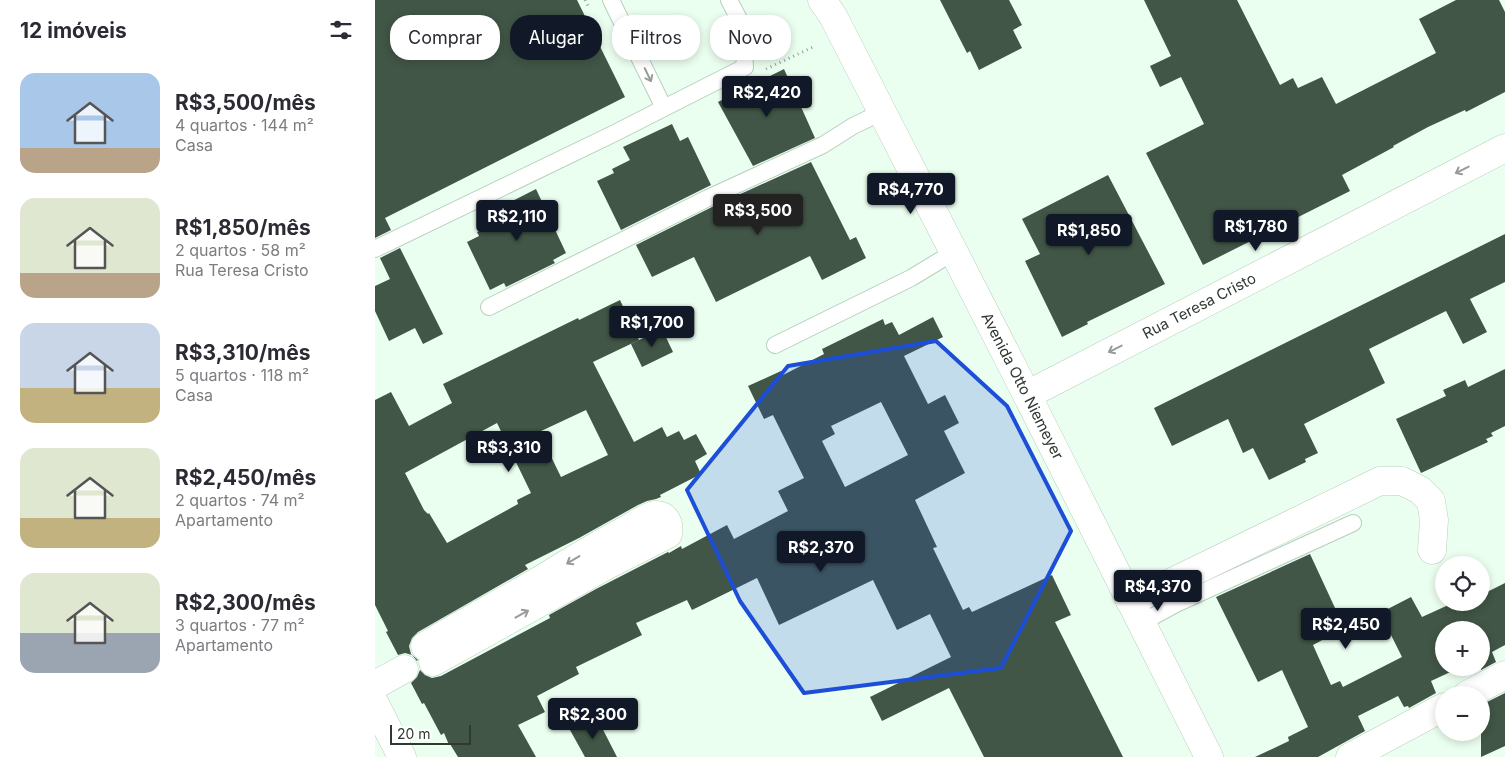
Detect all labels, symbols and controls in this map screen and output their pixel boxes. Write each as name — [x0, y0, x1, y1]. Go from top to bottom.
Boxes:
chip: Comprar — [390, 15, 500, 60]
chip: Alugar — [510, 15, 602, 60]
chip: Filtros — [612, 15, 700, 60]
chip: Novo — [710, 15, 791, 60]
icon: filters — [327, 16, 355, 44]
text: 12 imóveis — [20, 18, 127, 43]
one-way arrow — [644, 67, 654, 82]
pin: R$2,420 — [721, 76, 813, 118]
text: R$2,420 — [733, 82, 801, 102]
text: R$3,500/mês — [175, 90, 316, 115]
icon: home — [60, 93, 120, 153]
text: 4 quartos · 144 m² — [175, 115, 314, 135]
text: Casa — [175, 135, 213, 155]
one-way arrow — [1454, 165, 1469, 175]
pin: R$4,770 — [865, 172, 957, 215]
text: R$4,770 — [878, 179, 944, 199]
pin: R$3,500 — [712, 194, 804, 236]
pin: R$2,110 — [471, 200, 563, 242]
text: R$3,500 — [724, 200, 792, 220]
text: R$2,110 — [487, 206, 547, 226]
pin: R$1,780 — [1210, 210, 1302, 252]
pin: R$1,850 — [1043, 214, 1135, 256]
text: R$1,850/mês — [175, 215, 311, 240]
text: R$1,780 — [1224, 216, 1288, 236]
icon: home — [60, 218, 120, 278]
text: R$1,850 — [1057, 220, 1121, 240]
text: 2 quartos · 58 m² — [175, 240, 306, 260]
text: Rua Teresa Cristo — [175, 260, 309, 280]
street label: Rua Teresa Cristo — [1139, 268, 1259, 343]
pin: R$1,700 — [606, 306, 698, 348]
street label: Avenida Otto Niemeyer — [977, 309, 1068, 463]
text: R$1,700 — [620, 312, 684, 332]
text: R$3,310/mês — [175, 340, 311, 365]
icon: home — [60, 343, 120, 403]
one-way arrow — [1108, 345, 1123, 354]
text: 5 quartos · 118 m² — [175, 365, 309, 385]
text: Casa — [175, 385, 213, 405]
pin: R$3,310 — [463, 430, 555, 473]
text: R$3,310 — [477, 437, 541, 457]
text: R$2,450/mês — [175, 465, 316, 490]
icon: home — [60, 468, 120, 528]
text: 2 quartos · 74 m² — [175, 490, 305, 510]
text: Apartamento — [175, 510, 273, 530]
pin: R$2,370 — [775, 530, 867, 573]
text: R$2,370 — [788, 537, 854, 557]
one-way arrow — [566, 555, 580, 565]
map controls — [1435, 556, 1490, 741]
button: locate — [1435, 556, 1490, 611]
pin: R$4,370 — [1112, 570, 1204, 612]
text: R$4,370 — [1125, 576, 1191, 596]
text: R$2,300/mês — [175, 590, 316, 615]
icon: home — [60, 593, 120, 653]
one-way arrow — [514, 608, 528, 618]
pin: R$2,450 — [1300, 608, 1392, 650]
text: R$2,450 — [1312, 614, 1380, 634]
text: 3 quartos · 77 m² — [175, 615, 305, 635]
button: + — [1435, 621, 1490, 676]
text: Apartamento — [175, 635, 273, 655]
button: − — [1435, 686, 1490, 741]
pin: R$2,300 — [547, 698, 639, 740]
text: R$2,300 — [559, 704, 627, 724]
scale bar — [390, 722, 471, 745]
text: 20 m — [397, 725, 431, 742]

